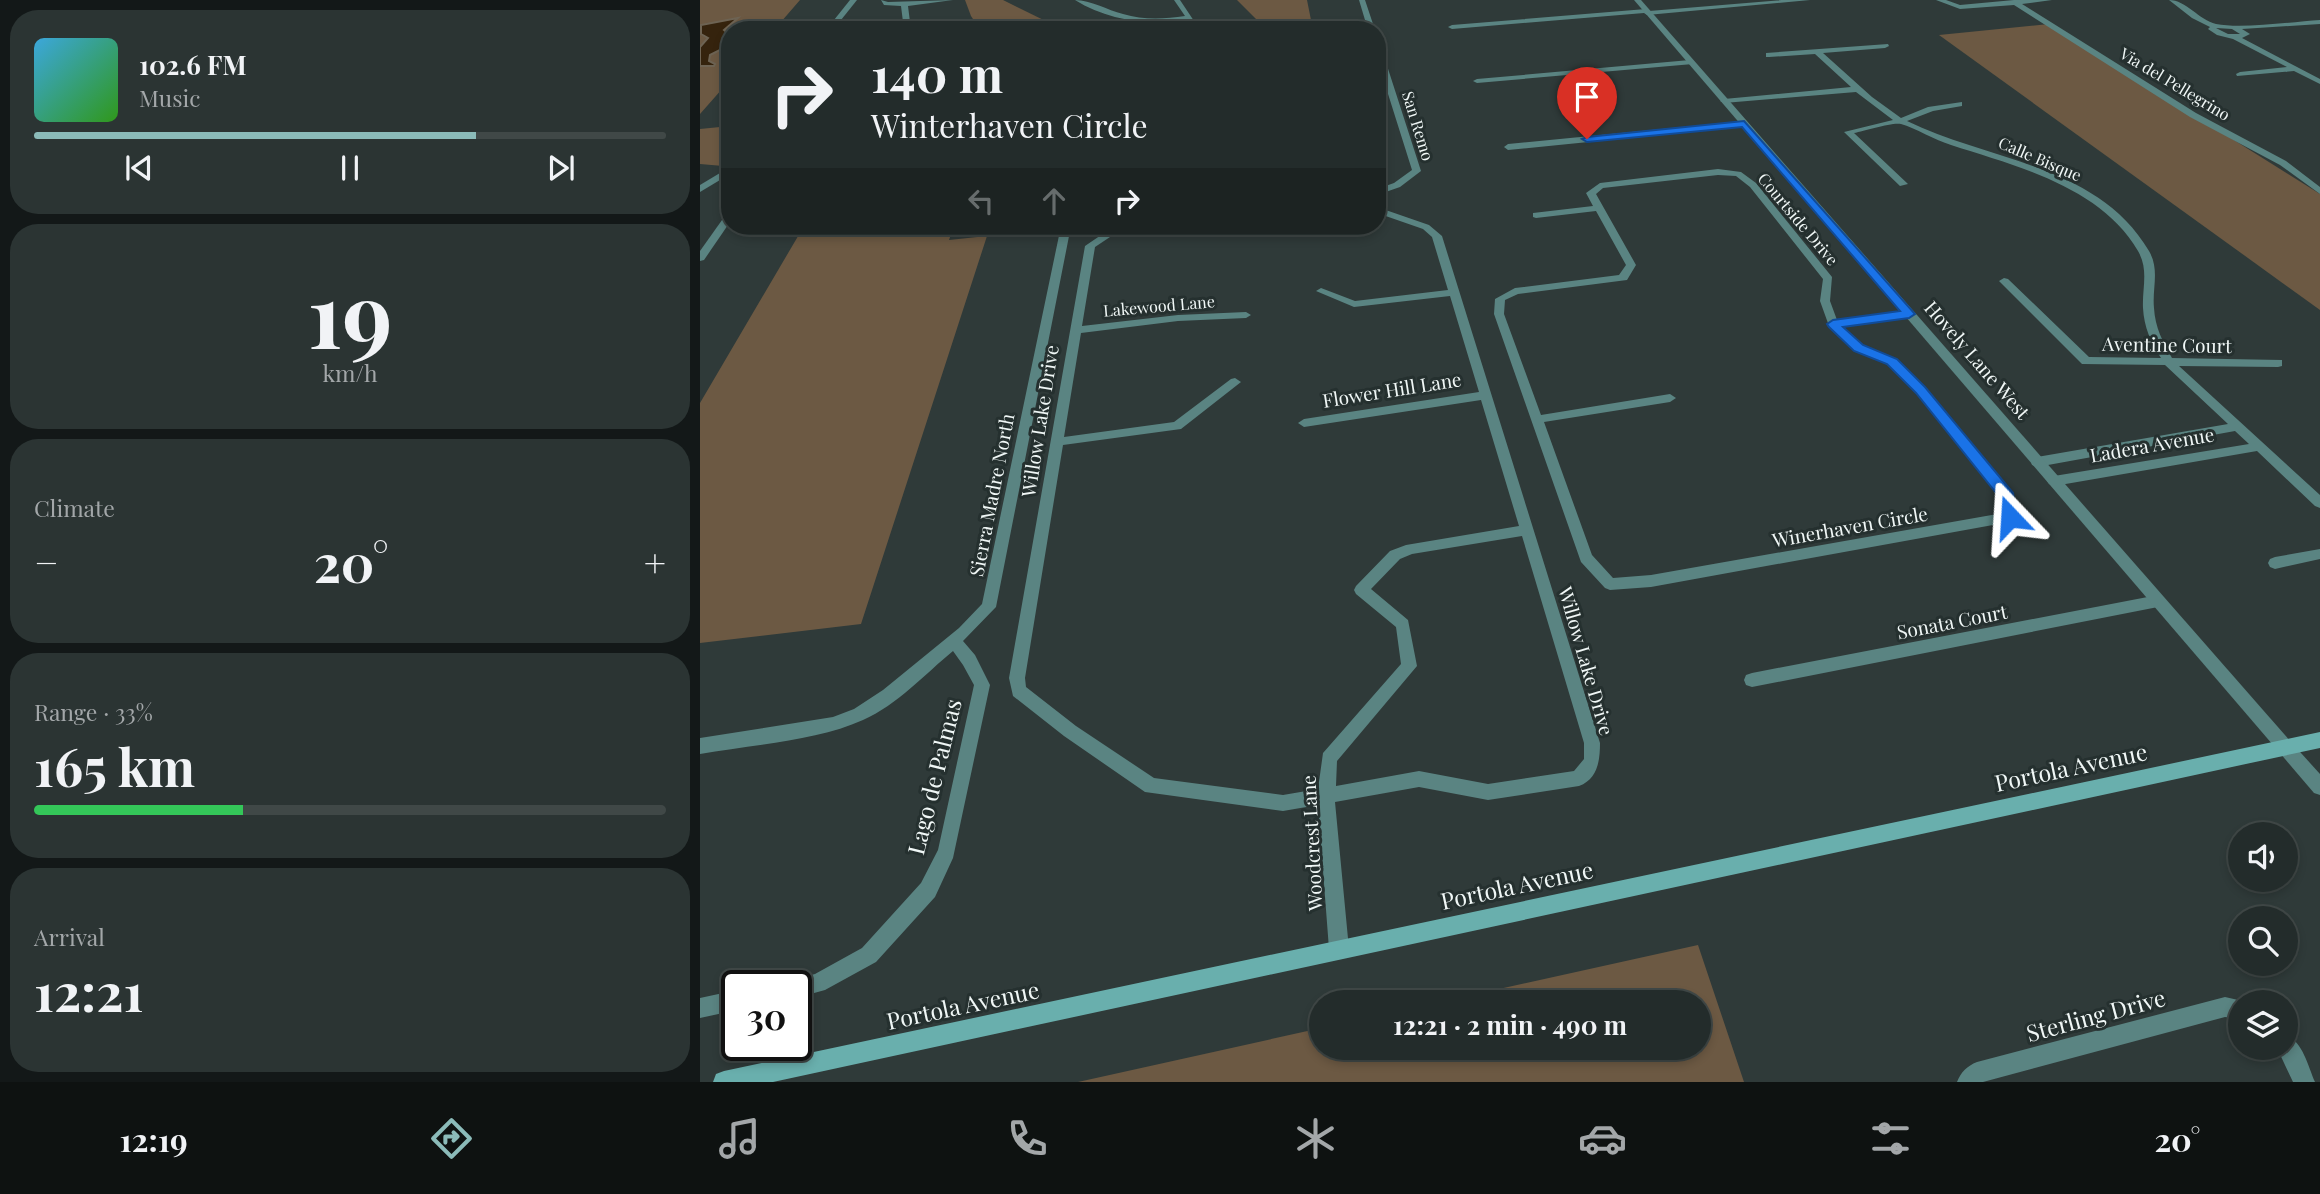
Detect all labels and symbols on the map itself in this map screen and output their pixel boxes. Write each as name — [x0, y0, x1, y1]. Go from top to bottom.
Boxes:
street label: Via del Pellegrino — [2115, 42, 2234, 125]
pin — [1557, 67, 1617, 139]
street label: San Remo — [1398, 89, 1439, 163]
street label: Calle Bisque — [1996, 132, 2085, 185]
street label: Courtside Drive — [1754, 168, 1843, 269]
street label: Lakewood Lane — [1102, 290, 1216, 321]
street label: Hovely Lane West — [1919, 295, 2037, 424]
street label: Aventine Court — [2101, 330, 2232, 358]
street label: Willow Lake Drive — [1014, 343, 1064, 500]
street label: Flower Hill Lane — [1321, 365, 1463, 413]
street label: Sierra Madre North — [962, 411, 1020, 579]
street label: Ladera Avenue — [2088, 420, 2216, 468]
position arrow — [1973, 480, 2047, 554]
street label: Winerhaven Circle — [1769, 500, 1930, 553]
street label: Willow Lake Drive — [1553, 582, 1621, 738]
street label: Sonata Court — [1894, 598, 2009, 644]
street label: Lago de Palmas — [899, 696, 968, 858]
street label: Portola Avenue — [1992, 735, 2150, 798]
street label: Woodcrest Lane — [1294, 775, 1328, 913]
street label: Portola Avenue — [1438, 853, 1596, 916]
speed limit sign: 30 — [721, 970, 812, 1061]
street label: Portola Avenue — [884, 973, 1042, 1036]
street label: Sterling Drive — [2023, 981, 2169, 1048]

